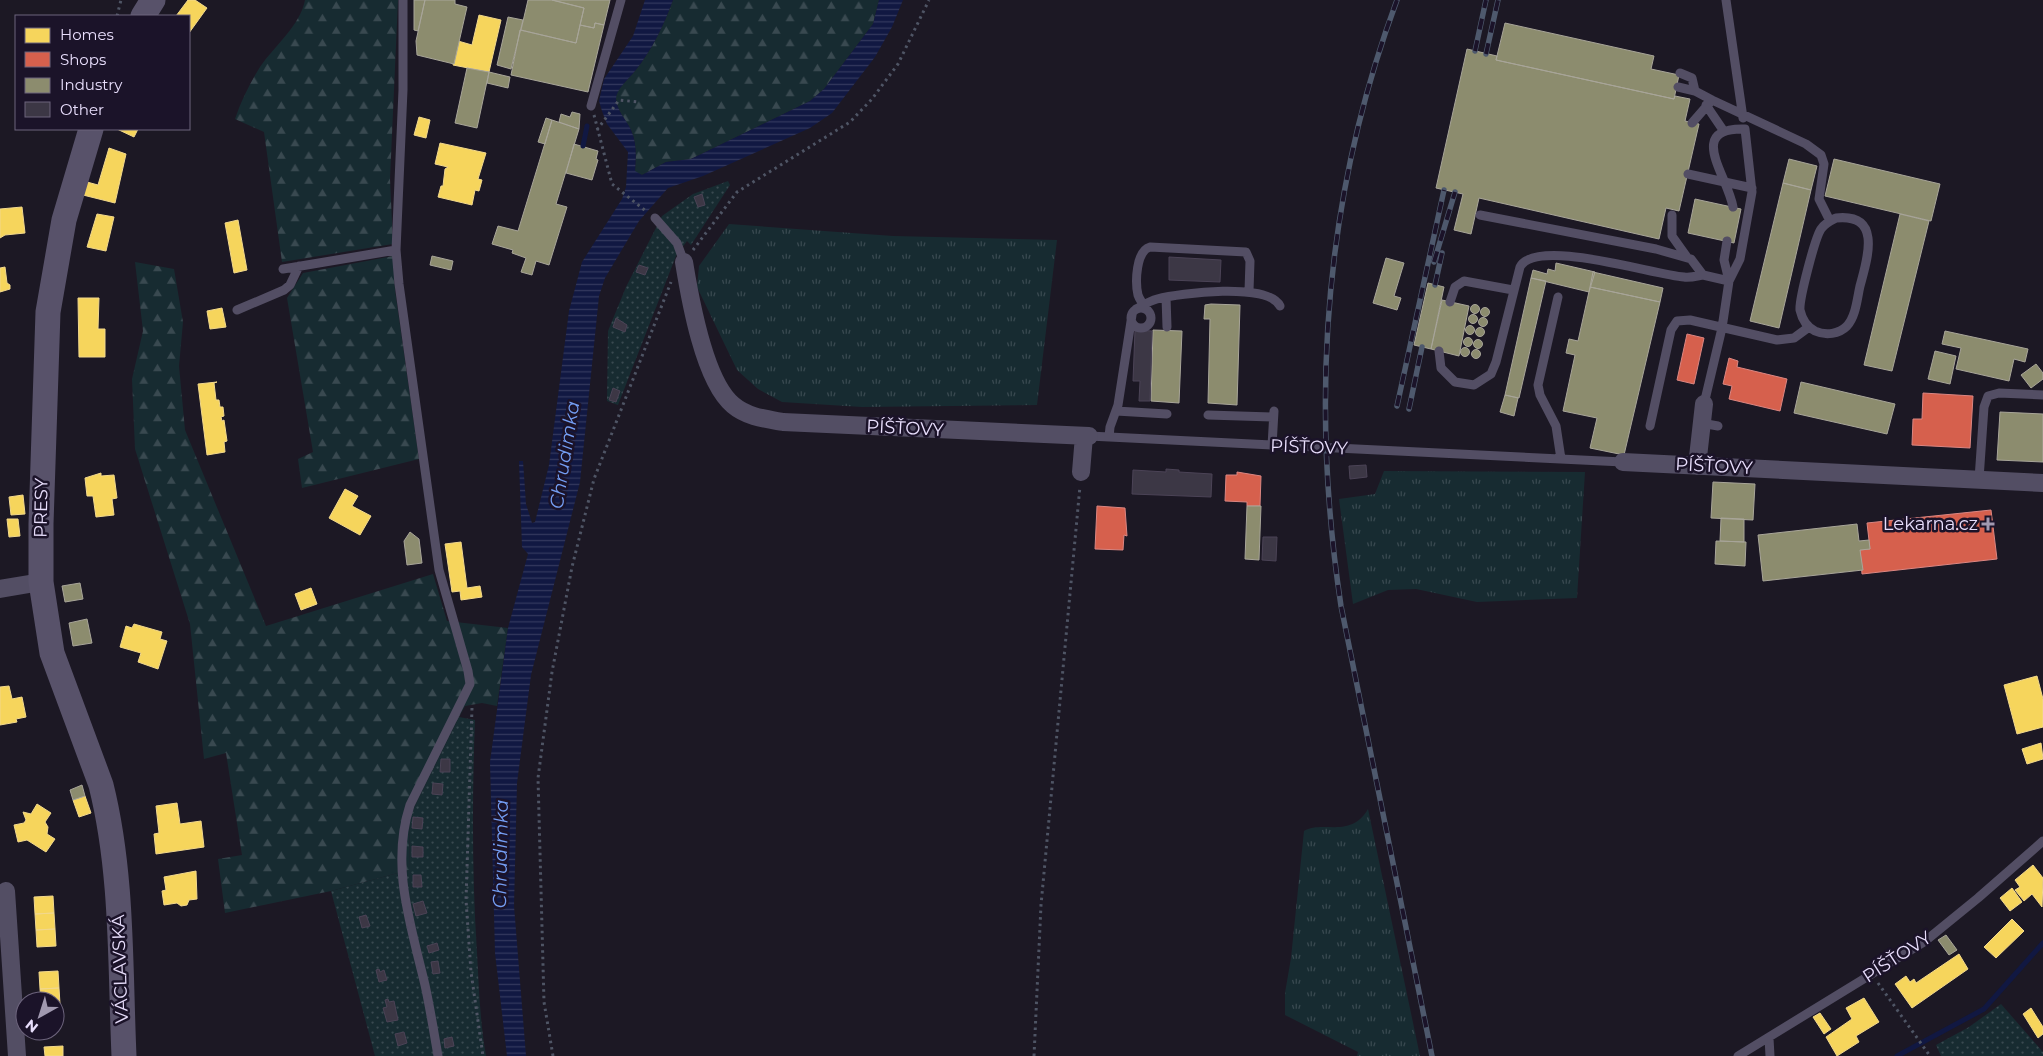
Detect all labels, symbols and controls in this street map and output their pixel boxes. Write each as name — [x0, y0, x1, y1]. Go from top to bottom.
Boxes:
legend — [15, 15, 190, 130]
text: Homes — [60, 25, 114, 44]
text: Shops — [60, 50, 106, 69]
text: Industry — [60, 75, 123, 94]
text: Other — [60, 100, 104, 119]
water label: Chrudimka — [545, 399, 584, 511]
street label: PÍŠŤOVY — [866, 415, 945, 441]
street label: PÍŠŤOVY — [1270, 435, 1349, 459]
street label: PÍŠŤOVY — [1675, 453, 1754, 479]
street label: PRESY — [29, 477, 53, 538]
place label: Lekarna.cz — [1883, 513, 1978, 535]
marker: Lekarna.cz — [1982, 518, 1994, 530]
water label: Chrudimka — [488, 799, 513, 909]
street label: VÁCLAVSKÁ — [107, 914, 133, 1024]
street label: PÍŠŤOVY — [1858, 926, 1936, 987]
north arrow — [15, 991, 65, 1041]
text: N — [22, 1016, 42, 1037]

